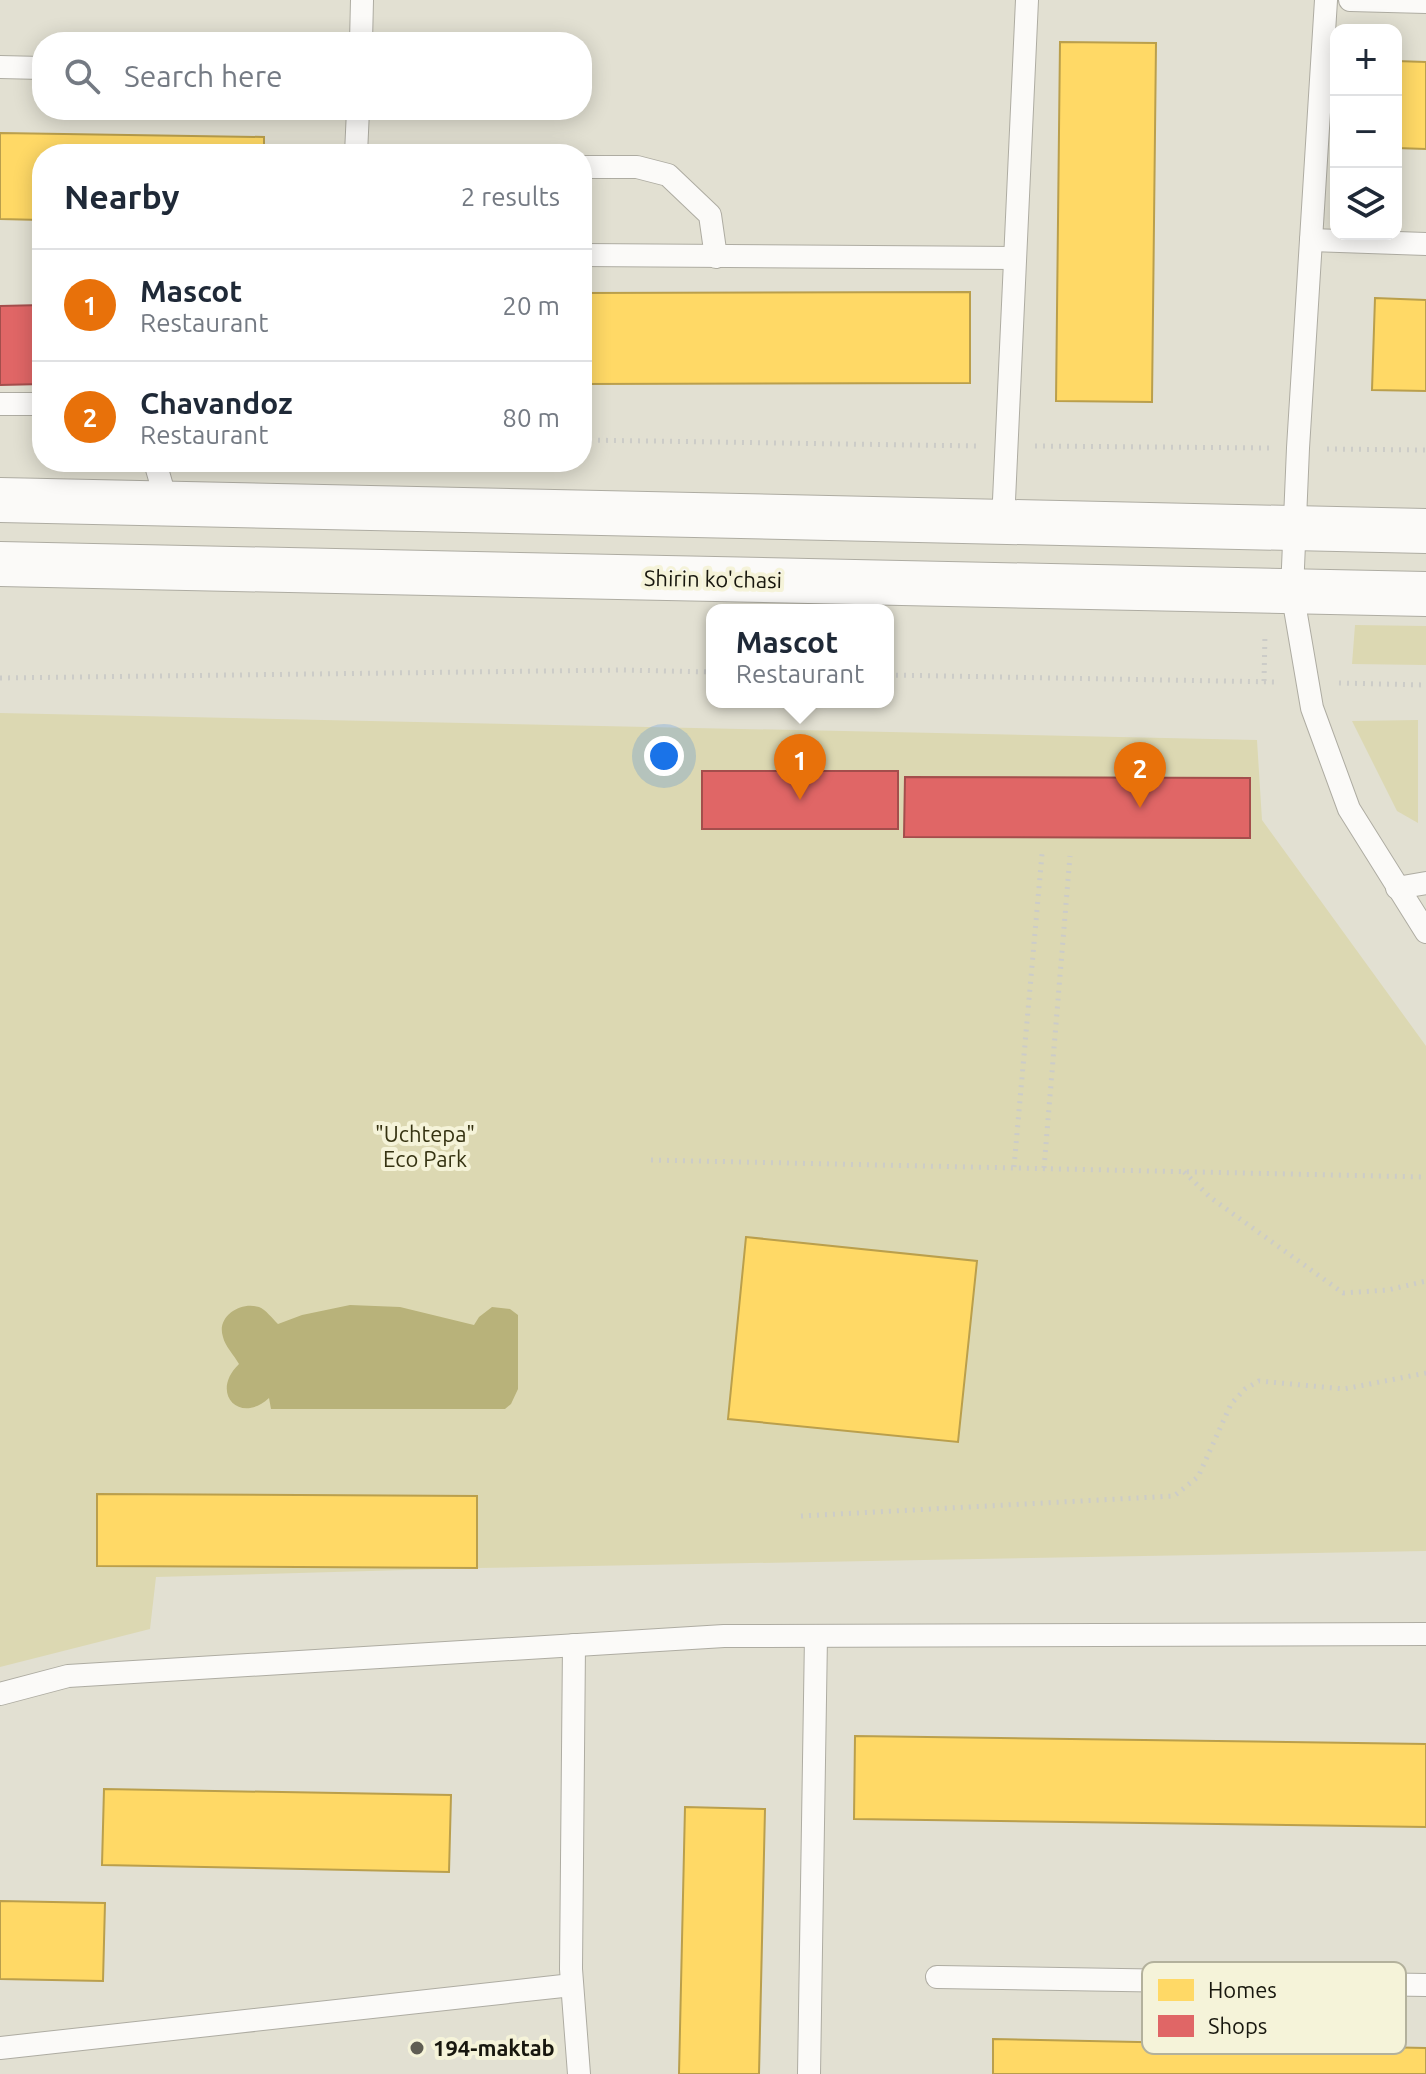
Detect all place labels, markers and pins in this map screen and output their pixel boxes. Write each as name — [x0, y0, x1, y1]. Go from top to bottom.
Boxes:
pin: 1 — [774, 734, 826, 800]
pin: 2 — [1114, 742, 1166, 808]
place label: 194-maktab — [433, 2035, 555, 2060]
marker: 194-maktab — [408, 2039, 426, 2057]

